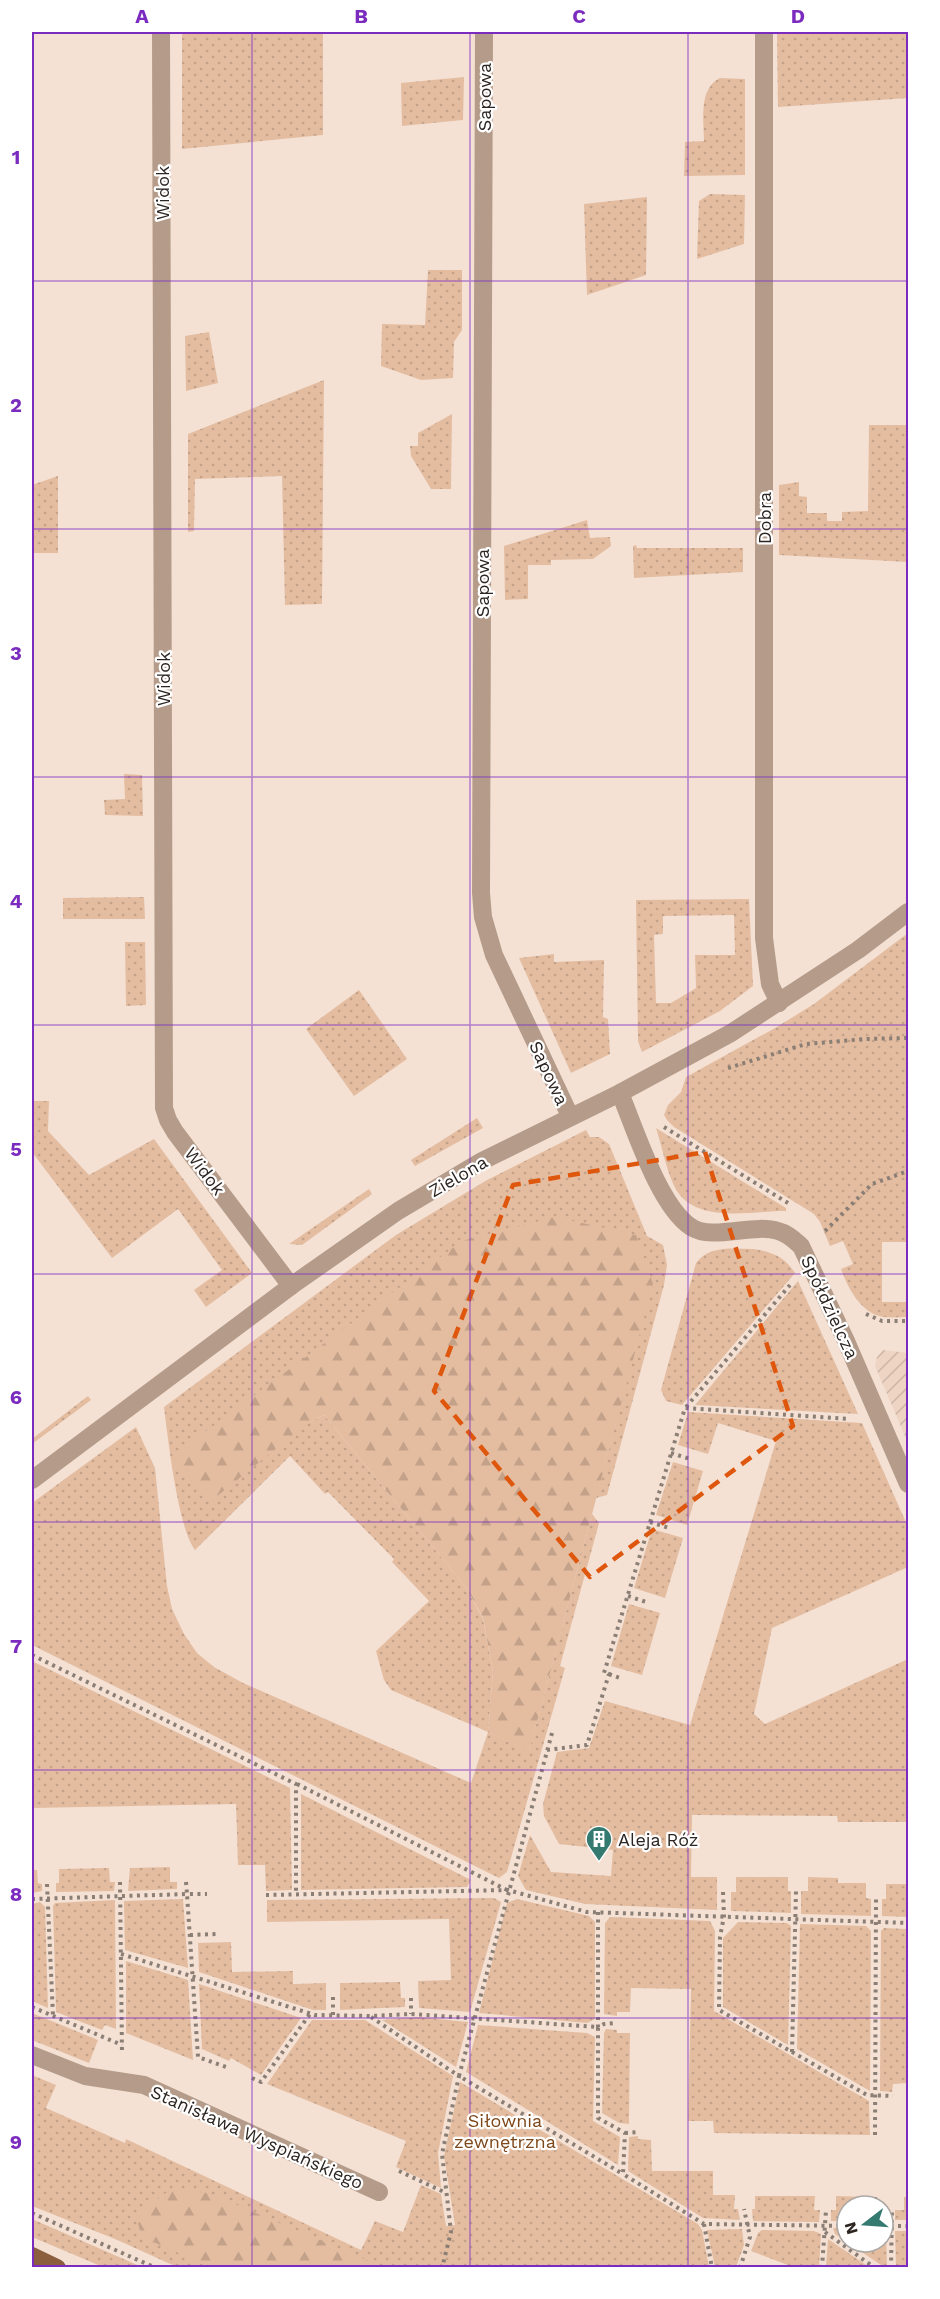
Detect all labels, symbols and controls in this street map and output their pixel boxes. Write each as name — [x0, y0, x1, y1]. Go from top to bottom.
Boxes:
text: A — [135, 4, 149, 28]
text: B — [354, 4, 368, 28]
text: C — [572, 4, 586, 28]
text: D — [791, 4, 805, 28]
street label: Sapowa — [474, 63, 495, 131]
text: 1 — [12, 145, 20, 169]
street label: Widok — [152, 166, 173, 220]
text: 2 — [10, 393, 22, 417]
street label: Dobra — [754, 492, 775, 544]
street label: Sapowa — [472, 549, 493, 617]
text: 3 — [10, 641, 22, 665]
street label: Widok — [153, 652, 174, 706]
text: 4 — [10, 889, 23, 913]
street label: Sapowa — [525, 1038, 573, 1108]
text: 5 — [10, 1137, 22, 1161]
street label: Widok — [180, 1143, 230, 1199]
street label: Zielona — [425, 1151, 491, 1201]
street label: Spółdzielcza — [797, 1252, 863, 1362]
text: 6 — [10, 1385, 22, 1409]
text: 7 — [10, 1634, 22, 1658]
building icon: Aleja Róż — [584, 1824, 614, 1862]
place label: Aleja Róż — [618, 1829, 698, 1850]
text: 8 — [10, 1882, 22, 1906]
street label: Stanisława Wyspiańskiego — [148, 2081, 366, 2193]
park label: Siłownia zewnętrzna — [454, 2110, 556, 2152]
text: 9 — [10, 2130, 22, 2154]
north arrow — [835, 2194, 895, 2254]
text: N — [840, 2220, 862, 2237]

